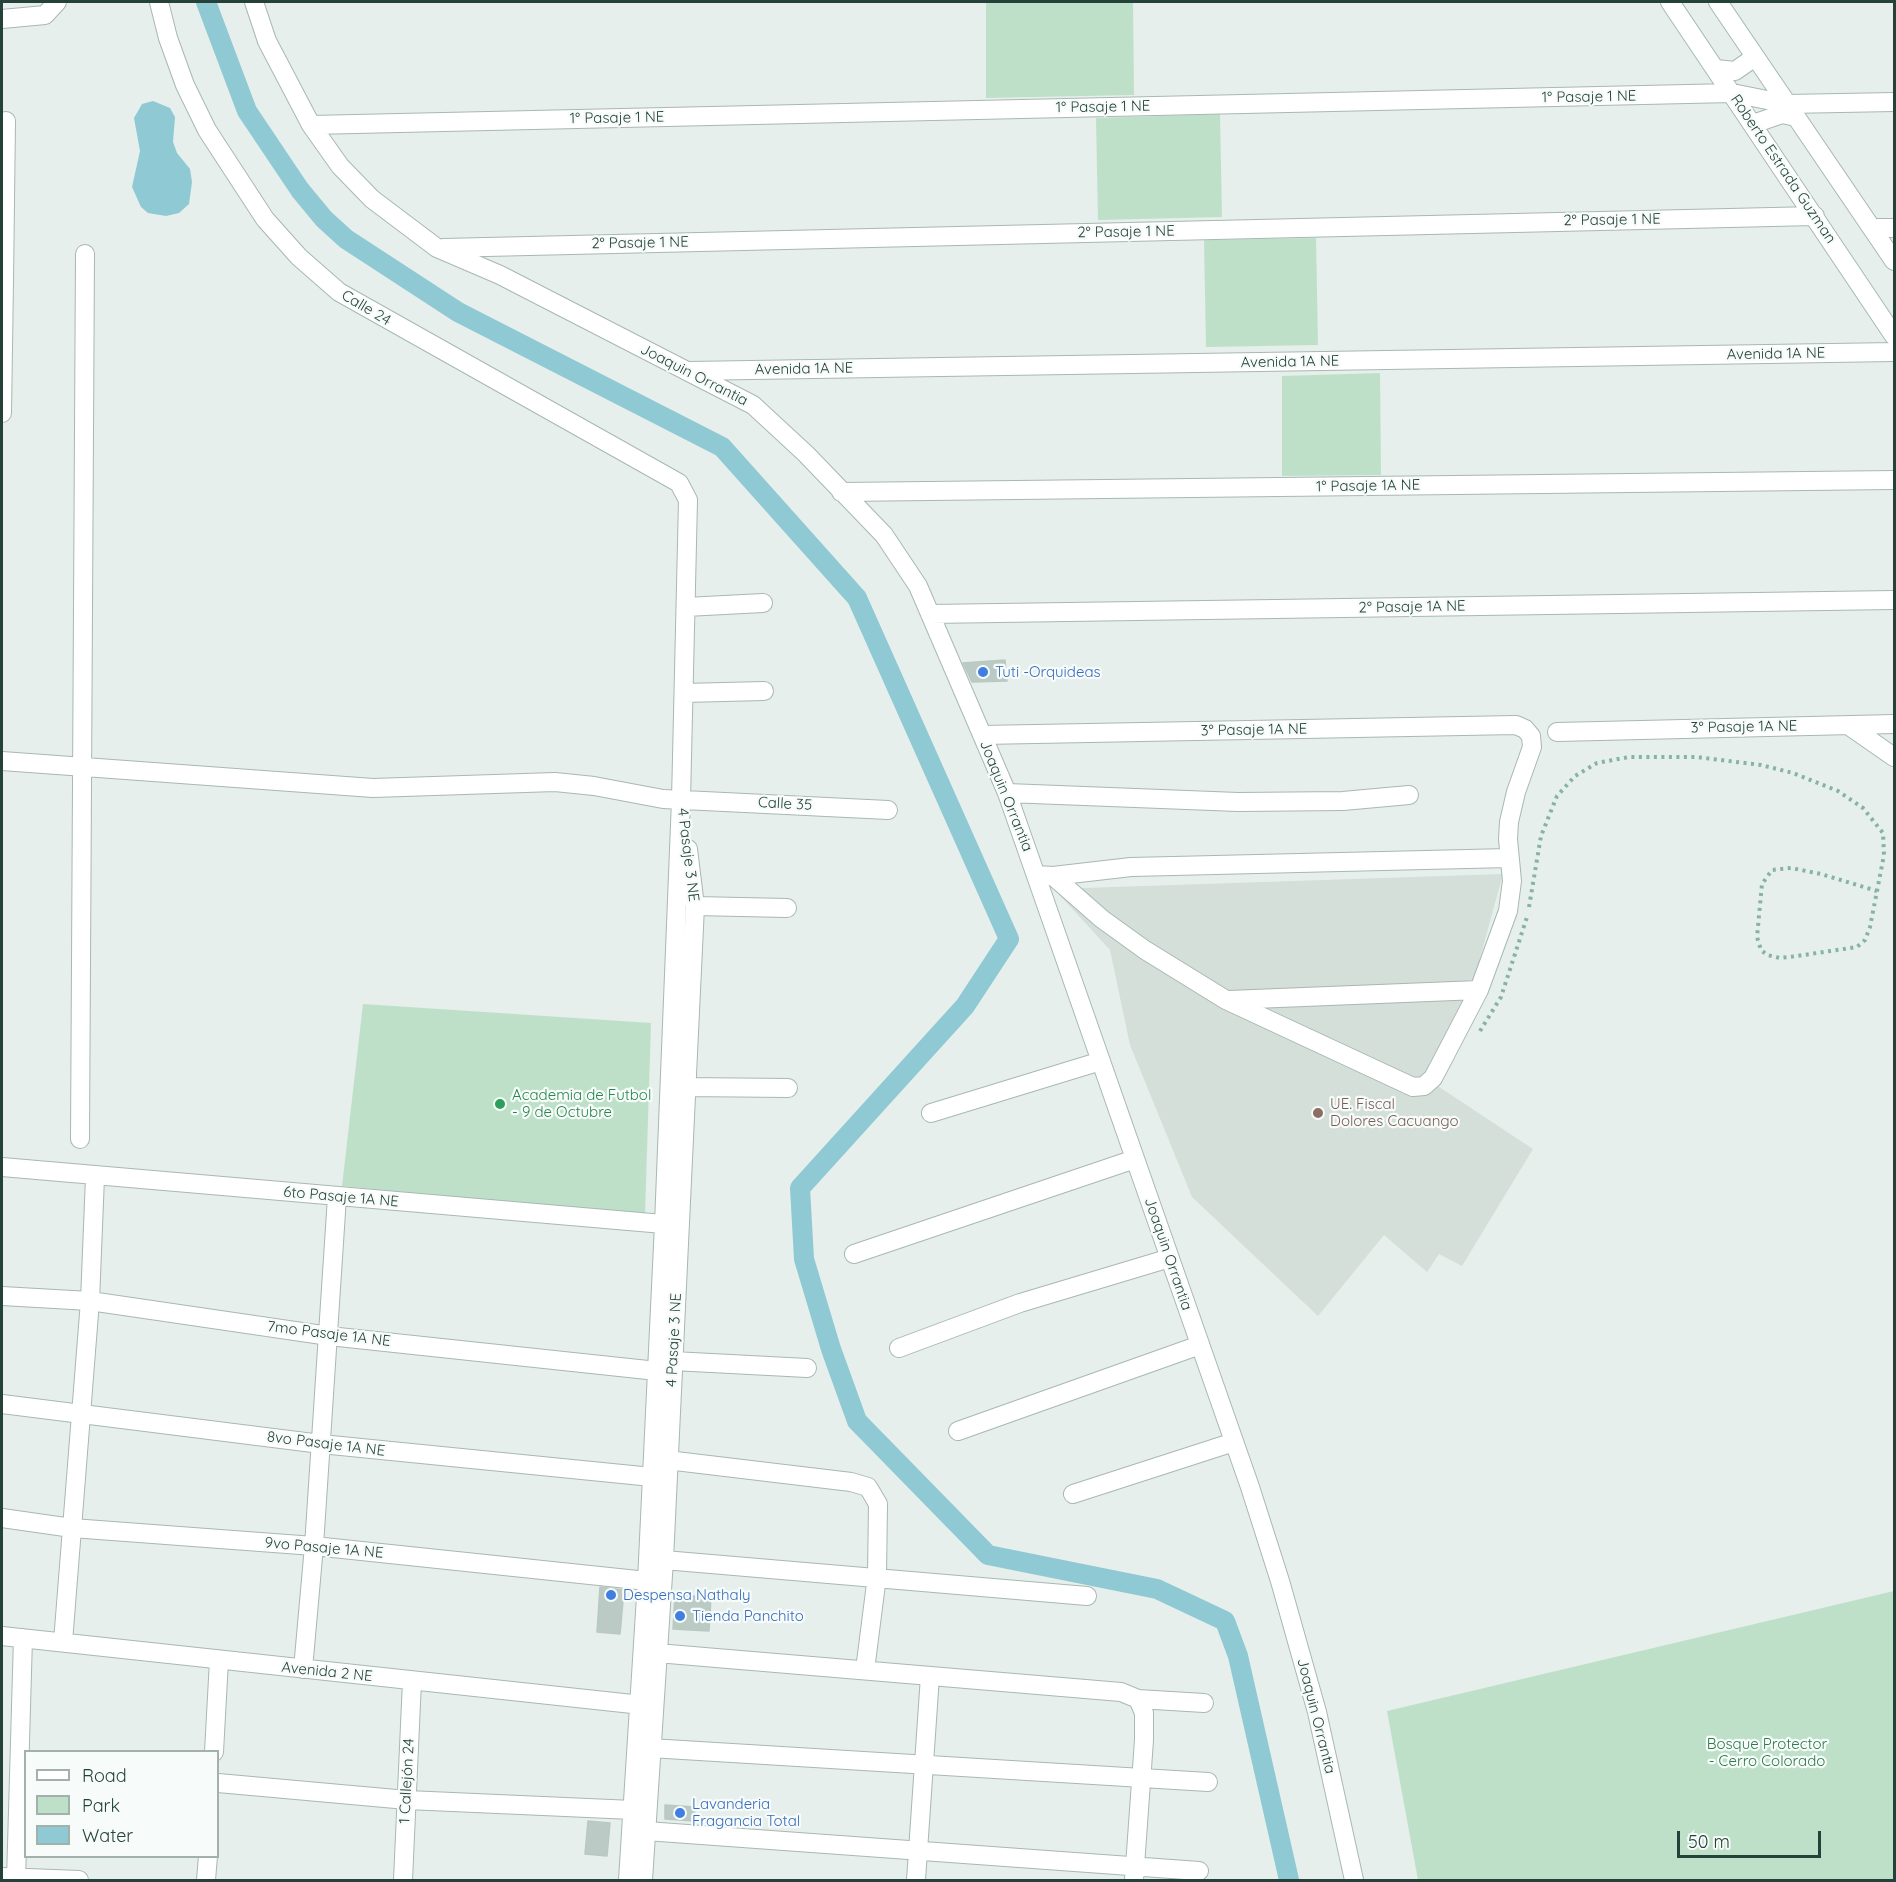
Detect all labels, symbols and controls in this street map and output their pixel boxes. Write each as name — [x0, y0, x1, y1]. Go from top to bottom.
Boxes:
street label: 1° Pasaje 1 NE — [1542, 87, 1636, 107]
street label: Roberto Estrada Guzman — [1726, 91, 1840, 247]
street label: 1° Pasaje 1 NE — [1056, 97, 1150, 117]
street label: 1° Pasaje 1 NE — [570, 108, 664, 128]
street label: 2° Pasaje 1 NE — [1563, 210, 1661, 230]
street label: 2° Pasaje 1 NE — [1077, 222, 1175, 242]
street label: 2° Pasaje 1 NE — [591, 233, 689, 253]
street label: Calle 24 — [338, 286, 394, 330]
street label: Joaquin Orrantia — [637, 340, 751, 410]
street label: Avenida 1A NE — [1727, 344, 1825, 364]
street label: Avenida 1A NE — [1241, 352, 1339, 372]
street label: Avenida 1A NE — [755, 359, 853, 379]
street label: 1° Pasaje 1A NE — [1316, 476, 1420, 496]
street label: 2° Pasaje 1A NE — [1358, 597, 1466, 617]
place label: Tuti -Orquideas — [995, 663, 1101, 681]
marker: Tuti -Orquideas — [976, 665, 990, 679]
street label: 3° Pasaje 1A NE — [1691, 717, 1797, 737]
street label: 3° Pasaje 1A NE — [1201, 720, 1307, 740]
street label: Joaquin Orrantia — [975, 738, 1037, 854]
street label: Calle 35 — [757, 794, 813, 814]
street label: 4 Pasaje 3 NE — [673, 807, 703, 903]
place label: Academia de Futbol - 9 de Octubre — [512, 1086, 651, 1121]
place label: UE. Fiscal Dolores Cacuango — [1330, 1095, 1458, 1130]
marker: Academia de Futbol - 9 de Octubre — [493, 1097, 507, 1111]
marker: UE. Fiscal Dolores Cacuango — [1311, 1106, 1325, 1120]
street label: 6to Pasaje 1A NE — [283, 1183, 399, 1211]
street label: Joaquin Orrantia — [1140, 1195, 1196, 1313]
street label: 4 Pasaje 3 NE — [663, 1292, 685, 1388]
street label: 7mo Pasaje 1A NE — [266, 1318, 392, 1350]
street label: 8vo Pasaje 1A NE — [266, 1428, 386, 1460]
street label: 9vo Pasaje 1A NE — [264, 1534, 384, 1562]
place label: Despensa Nathaly — [623, 1586, 750, 1604]
marker: Despensa Nathaly — [604, 1588, 618, 1602]
place label: Tienda Panchito — [692, 1607, 804, 1625]
marker: Tienda Panchito — [673, 1609, 687, 1623]
street label: Joaquin Orrantia — [1293, 1656, 1339, 1776]
street label: Avenida 2 NE — [281, 1658, 373, 1686]
park label: Bosque Protector - Cerro Colorado — [1707, 1735, 1827, 1770]
street label: 1 Callejón 24 — [396, 1738, 418, 1824]
legend — [24, 1750, 219, 1858]
text: Road — [82, 1764, 127, 1787]
text: Park — [82, 1794, 120, 1817]
place label: Lavanderia Fragancia Total — [692, 1795, 800, 1830]
marker: Lavanderia Fragancia Total — [673, 1806, 687, 1820]
scale bar — [1680, 1819, 1824, 1857]
text: Water — [82, 1824, 133, 1847]
text: 50 m — [1688, 1830, 1730, 1853]

